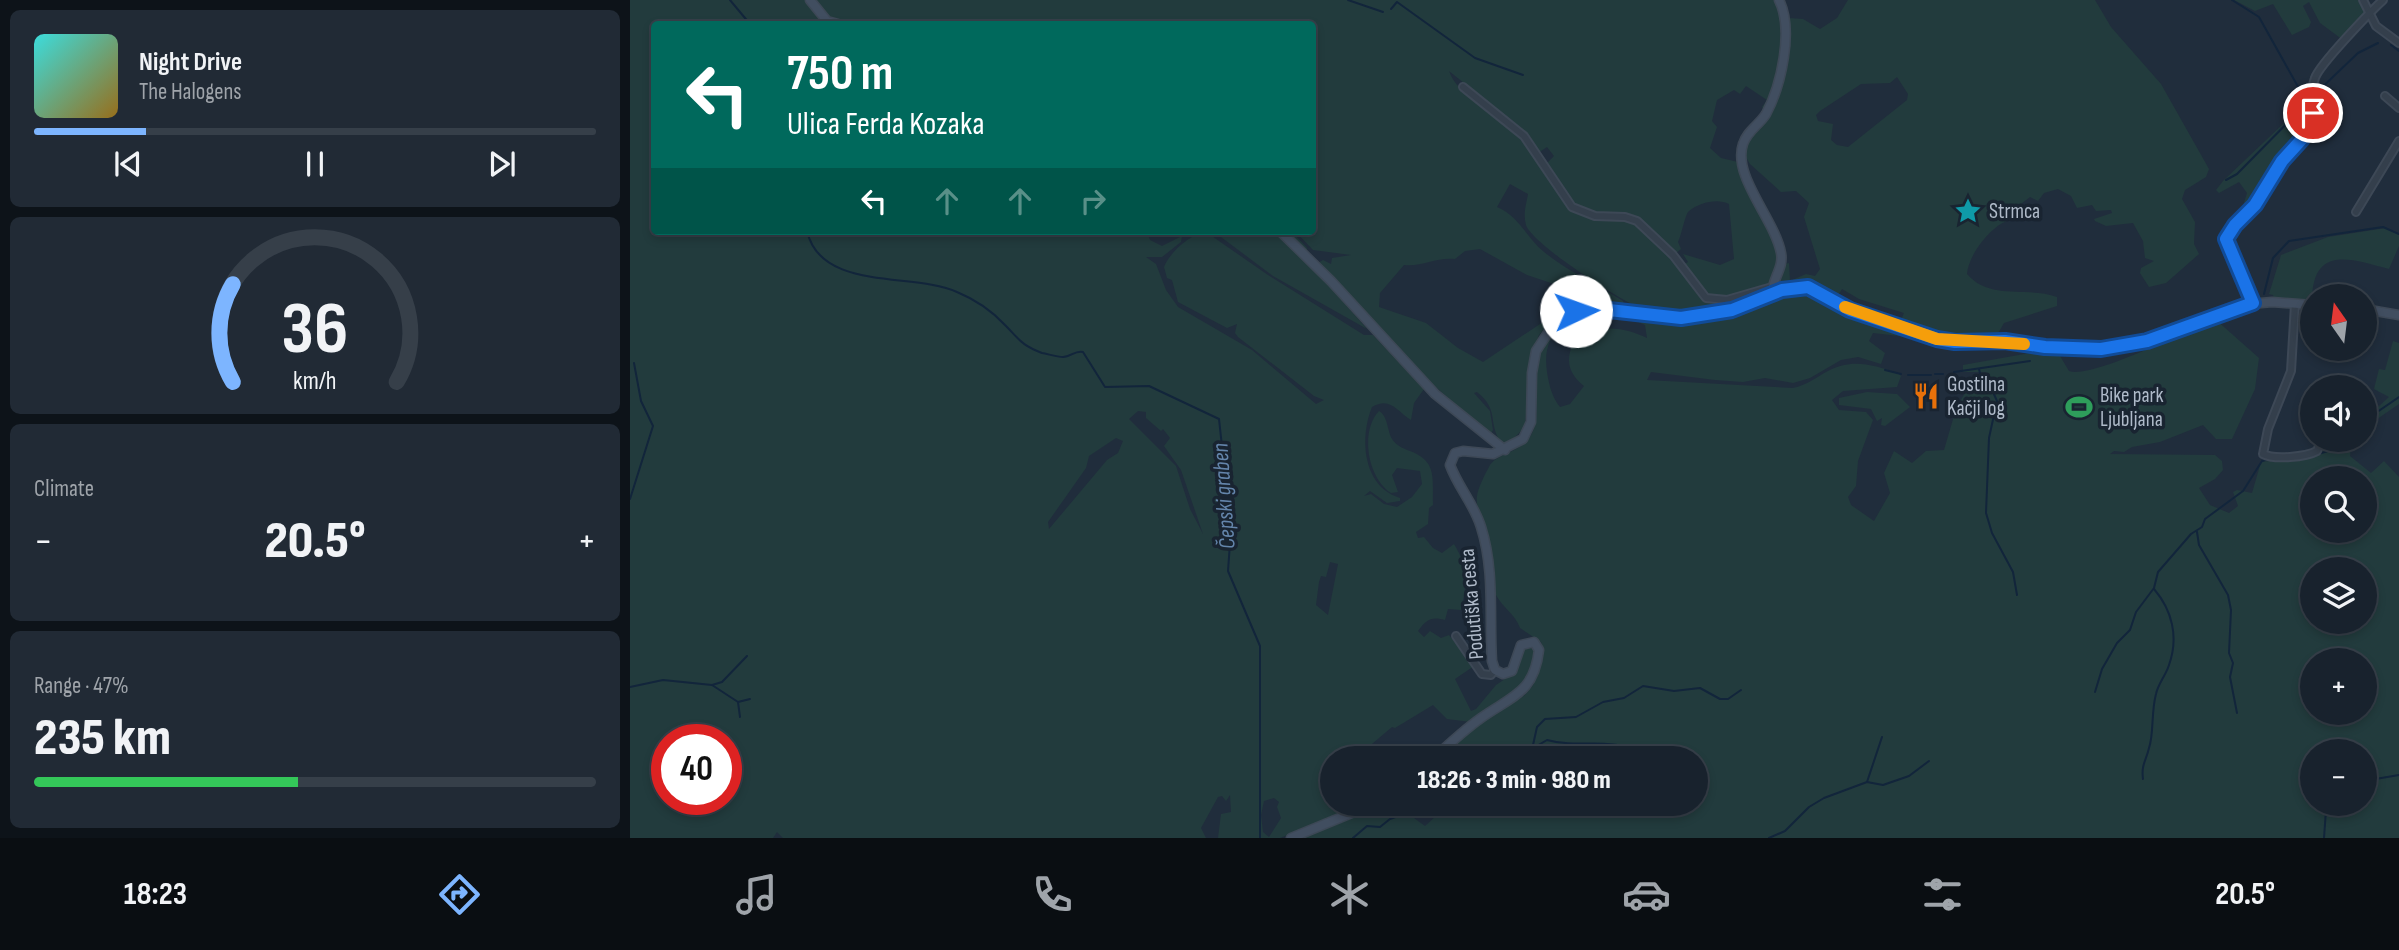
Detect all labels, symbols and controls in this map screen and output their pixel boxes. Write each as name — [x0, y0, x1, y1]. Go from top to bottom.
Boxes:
text: 750 m — [787, 45, 893, 104]
text: Night Drive — [139, 47, 242, 78]
icon: left — [672, 49, 763, 140]
text: The Halogens — [139, 78, 242, 106]
pin — [2283, 83, 2343, 143]
icon: arrive — [2294, 94, 2332, 132]
text: Ulica Ferda Kozaka — [787, 105, 984, 144]
icon: previous — [109, 145, 147, 183]
icon: pause — [296, 145, 334, 183]
icon: next — [483, 145, 521, 183]
icon: left — [855, 182, 893, 220]
icon: ahead — [928, 182, 966, 220]
icon: ahead — [1001, 182, 1039, 220]
icon: right — [1074, 182, 1112, 220]
place icon: Strmca — [1953, 196, 1983, 226]
place label: Strmca — [1989, 199, 2040, 224]
position arrow — [1539, 274, 1613, 348]
north arrow — [2300, 284, 2376, 360]
map controls — [2300, 284, 2377, 816]
text: 36 — [282, 286, 348, 374]
text: km/h — [293, 365, 337, 396]
place label: Gostilna Kačji log — [1947, 372, 2005, 421]
button: sound — [2300, 375, 2377, 452]
restaurant icon: Gostilna Kačji log — [1911, 381, 1941, 411]
place label: Bike park Ljubljana — [2100, 383, 2164, 432]
sports icon: Bike park Ljubljana — [2064, 392, 2094, 422]
water label: Čepski graben — [1206, 442, 1242, 550]
button: search — [2300, 466, 2377, 543]
text: Climate — [34, 475, 94, 503]
text: 20.5° — [264, 510, 366, 573]
text: − — [34, 519, 53, 564]
text: + — [577, 519, 596, 564]
street label: Podutiška cesta — [1455, 548, 1489, 660]
button: layers — [2300, 557, 2377, 634]
button: + — [2300, 648, 2377, 725]
text: Range · 47% — [34, 672, 129, 700]
text: 235 km — [34, 707, 171, 770]
speed limit sign: 40 — [651, 724, 742, 815]
button: − — [2300, 739, 2377, 816]
text: 18:26 · 3 min · 980 m — [1417, 765, 1611, 796]
icon: directions — [435, 870, 484, 919]
icon: music — [732, 870, 781, 919]
icon: phone — [1028, 870, 1077, 919]
icon: climate — [1325, 870, 1374, 919]
icon: car — [1622, 870, 1671, 919]
icon: filters — [1918, 870, 1967, 919]
text: 18:23 — [124, 875, 187, 914]
text: 20.5° — [2215, 875, 2275, 914]

